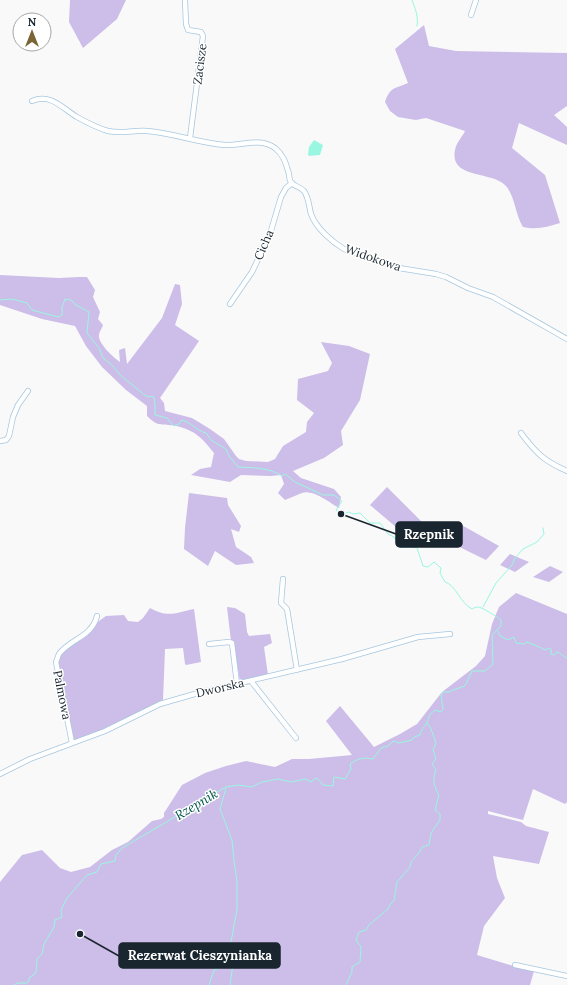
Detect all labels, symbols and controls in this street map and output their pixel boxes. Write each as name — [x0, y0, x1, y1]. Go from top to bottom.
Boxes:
north arrow — [12, 12, 52, 52]
text: N — [28, 15, 37, 29]
street label: Zacisze — [190, 42, 210, 85]
street label: Cicha — [250, 227, 277, 262]
street label: Widokowa — [343, 241, 403, 274]
callout: Rzepnik — [396, 522, 462, 547]
text: Rzepnik — [404, 526, 455, 543]
street label: Palmowa — [50, 669, 75, 721]
street label: Dworska — [194, 675, 245, 700]
water label: Rzepnik — [172, 785, 221, 824]
callout: Rezerwat Cieszynianka — [119, 943, 280, 968]
text: Rezerwat Cieszynianka — [128, 947, 272, 964]

